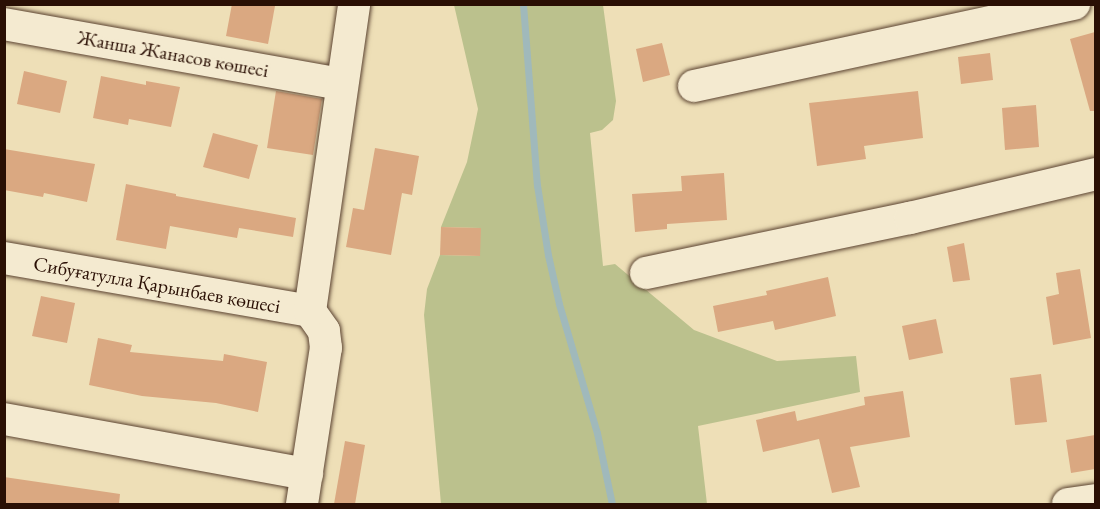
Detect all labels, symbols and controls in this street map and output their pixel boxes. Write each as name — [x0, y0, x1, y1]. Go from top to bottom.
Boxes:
street label: Жанша Жанасов көшесі — [76, 25, 270, 83]
street label: Сибуғатулла Қарынбаев көшесі — [32, 251, 282, 319]

